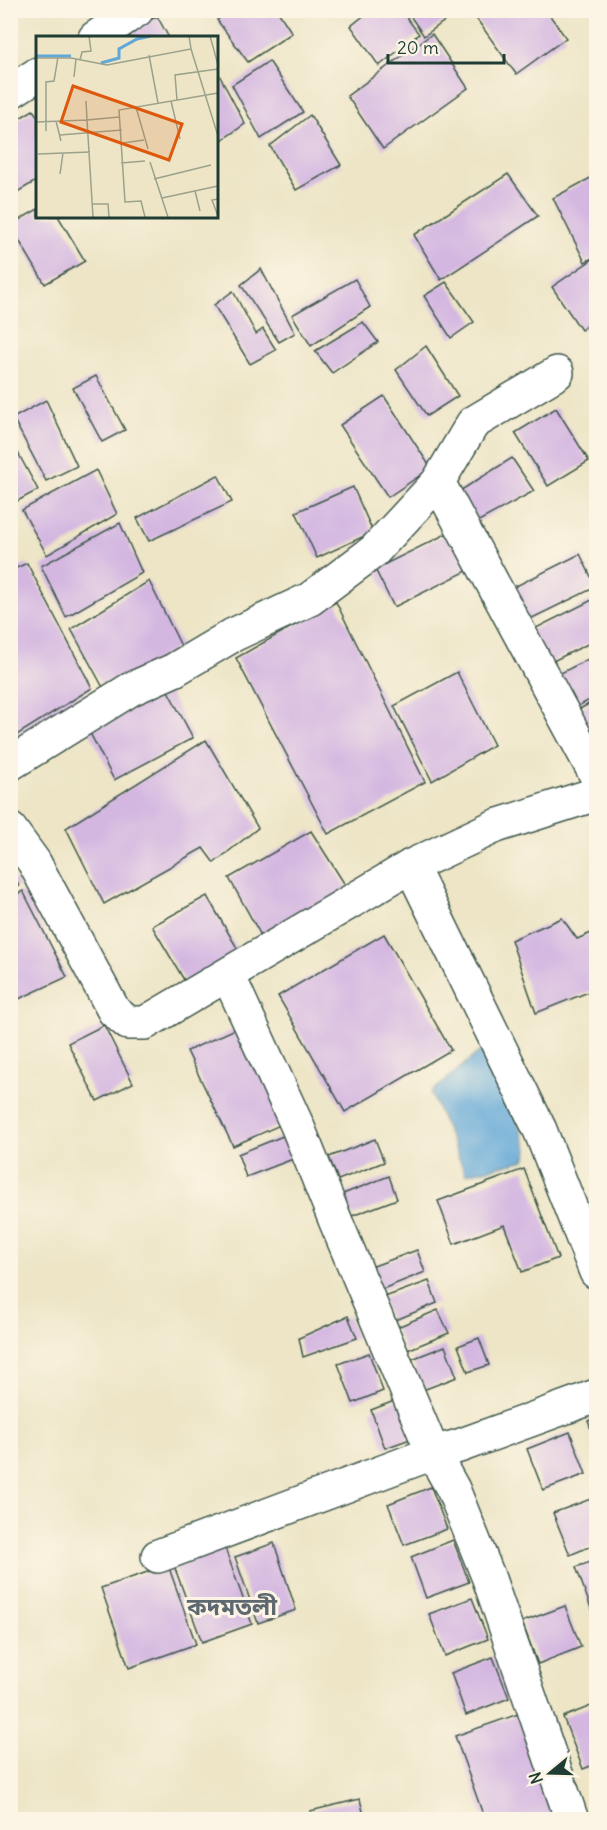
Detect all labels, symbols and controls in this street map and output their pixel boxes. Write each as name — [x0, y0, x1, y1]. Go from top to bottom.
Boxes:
scale bar — [388, 27, 504, 65]
inset map — [36, 36, 218, 218]
text: 20 m — [397, 36, 439, 59]
district label: কদমতলী — [186, 1591, 278, 1621]
north arrow — [520, 1743, 580, 1803]
text: N — [525, 1769, 547, 1786]

